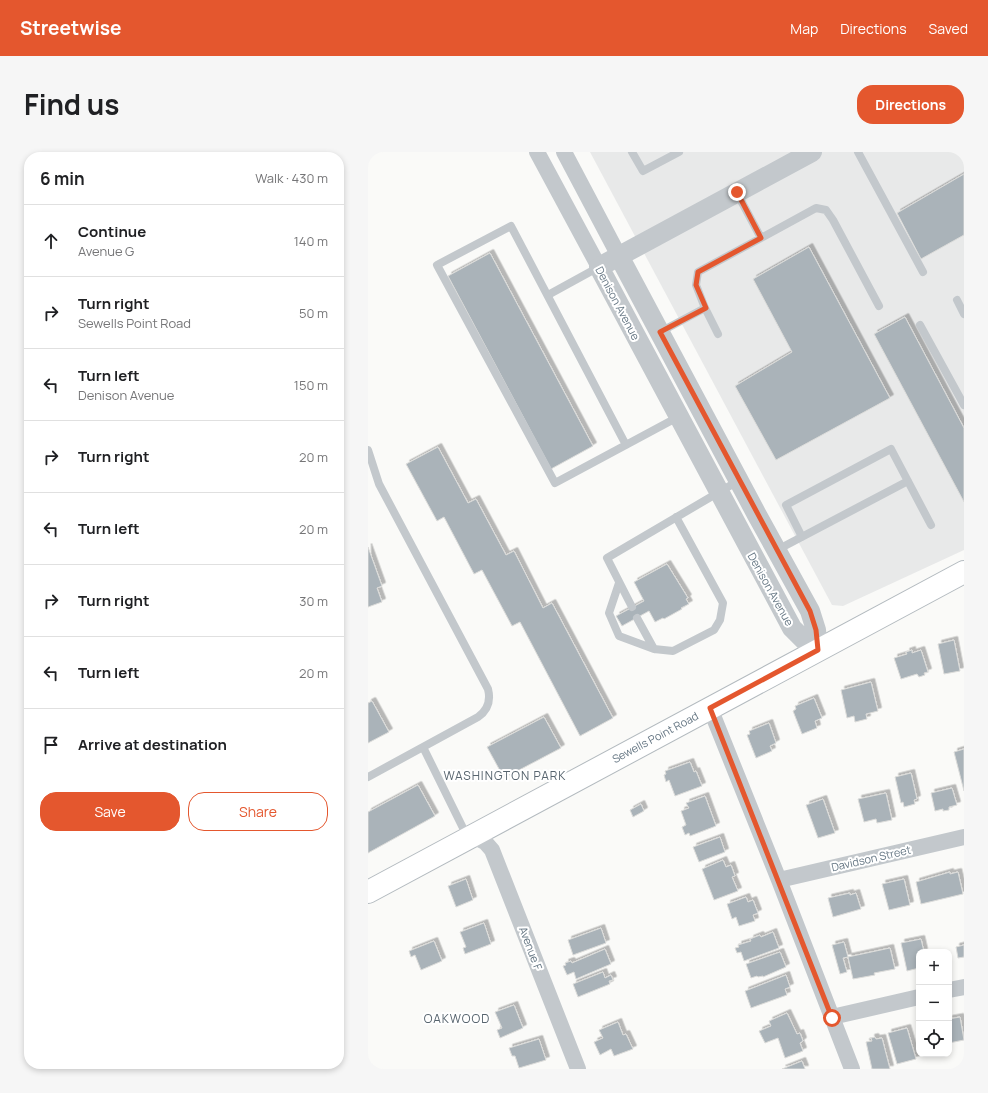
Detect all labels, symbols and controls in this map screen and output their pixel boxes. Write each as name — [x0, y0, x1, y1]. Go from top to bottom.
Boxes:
text: Streetwise — [20, 15, 122, 41]
text: Map — [790, 19, 818, 38]
text: Directions — [840, 19, 907, 38]
text: Saved — [929, 19, 968, 38]
text: Find us — [24, 85, 119, 123]
button: Directions — [857, 85, 964, 124]
text: 6 min — [40, 167, 85, 190]
text: Walk · 430 m — [255, 169, 328, 187]
route end — [728, 183, 746, 201]
text: Continue — [78, 221, 146, 242]
icon: ahead — [40, 230, 62, 252]
text: 140 m — [294, 232, 328, 250]
text: Avenue G — [78, 242, 134, 260]
street label: Denison Avenue — [592, 264, 644, 343]
text: Turn right — [78, 293, 149, 314]
icon: right — [40, 302, 62, 324]
text: 50 m — [299, 304, 328, 322]
text: Sewells Point Road — [78, 314, 191, 332]
text: Turn left — [78, 365, 140, 386]
icon: left — [40, 374, 62, 396]
text: 150 m — [294, 376, 328, 394]
text: Denison Avenue — [78, 386, 174, 404]
icon: right — [40, 446, 62, 468]
text: Turn right — [78, 446, 149, 467]
text: 20 m — [299, 448, 328, 466]
icon: left — [40, 518, 62, 540]
text: Turn left — [78, 518, 140, 539]
text: 20 m — [299, 520, 328, 538]
street label: Denison Avenue — [745, 550, 798, 629]
icon: right — [40, 590, 62, 612]
text: Turn right — [78, 590, 149, 611]
text: 30 m — [299, 592, 328, 610]
icon: left — [40, 662, 62, 684]
text: Turn left — [78, 662, 140, 683]
text: 20 m — [299, 664, 328, 682]
street label: Sewells Point Road — [609, 708, 701, 766]
icon: arrive — [40, 734, 62, 756]
text: Arrive at destination — [78, 734, 227, 755]
district label: WASHINGTON PARK — [444, 767, 567, 784]
button: Save — [40, 792, 180, 831]
button: Share — [188, 792, 328, 831]
street label: Davidson Street — [830, 842, 912, 874]
street label: Avenue F — [516, 924, 546, 972]
map controls — [916, 949, 952, 1057]
button: + — [916, 949, 952, 985]
button: − — [916, 985, 952, 1021]
route start — [823, 1009, 841, 1027]
district label: OAKWOOD — [424, 1010, 490, 1027]
button: locate — [916, 1021, 952, 1057]

